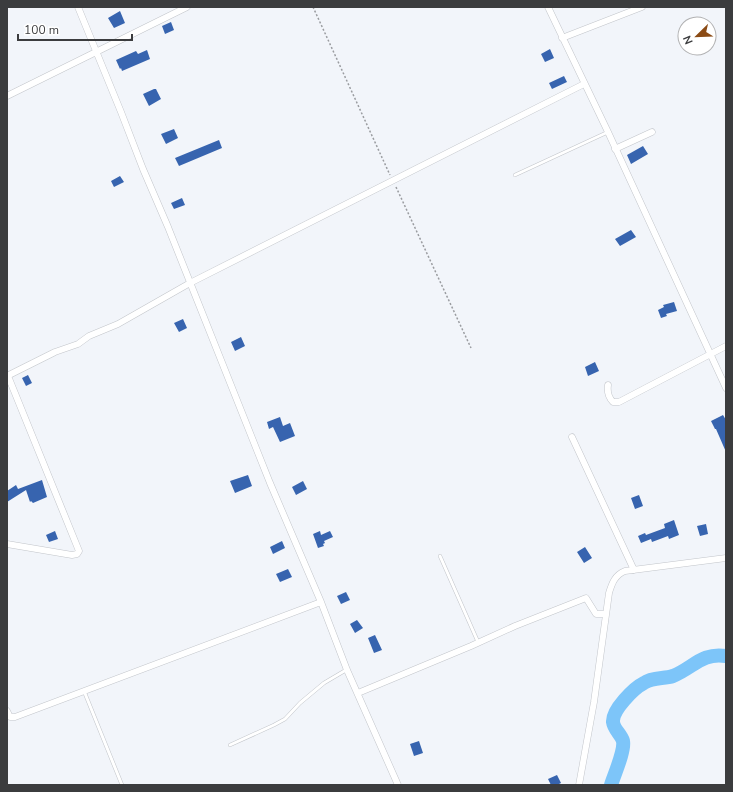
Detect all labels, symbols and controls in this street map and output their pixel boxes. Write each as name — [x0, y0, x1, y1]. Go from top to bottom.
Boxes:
scale bar — [18, 16, 132, 42]
north arrow — [677, 16, 717, 56]
text: 100 m — [24, 22, 59, 38]
text: N — [680, 33, 697, 46]

